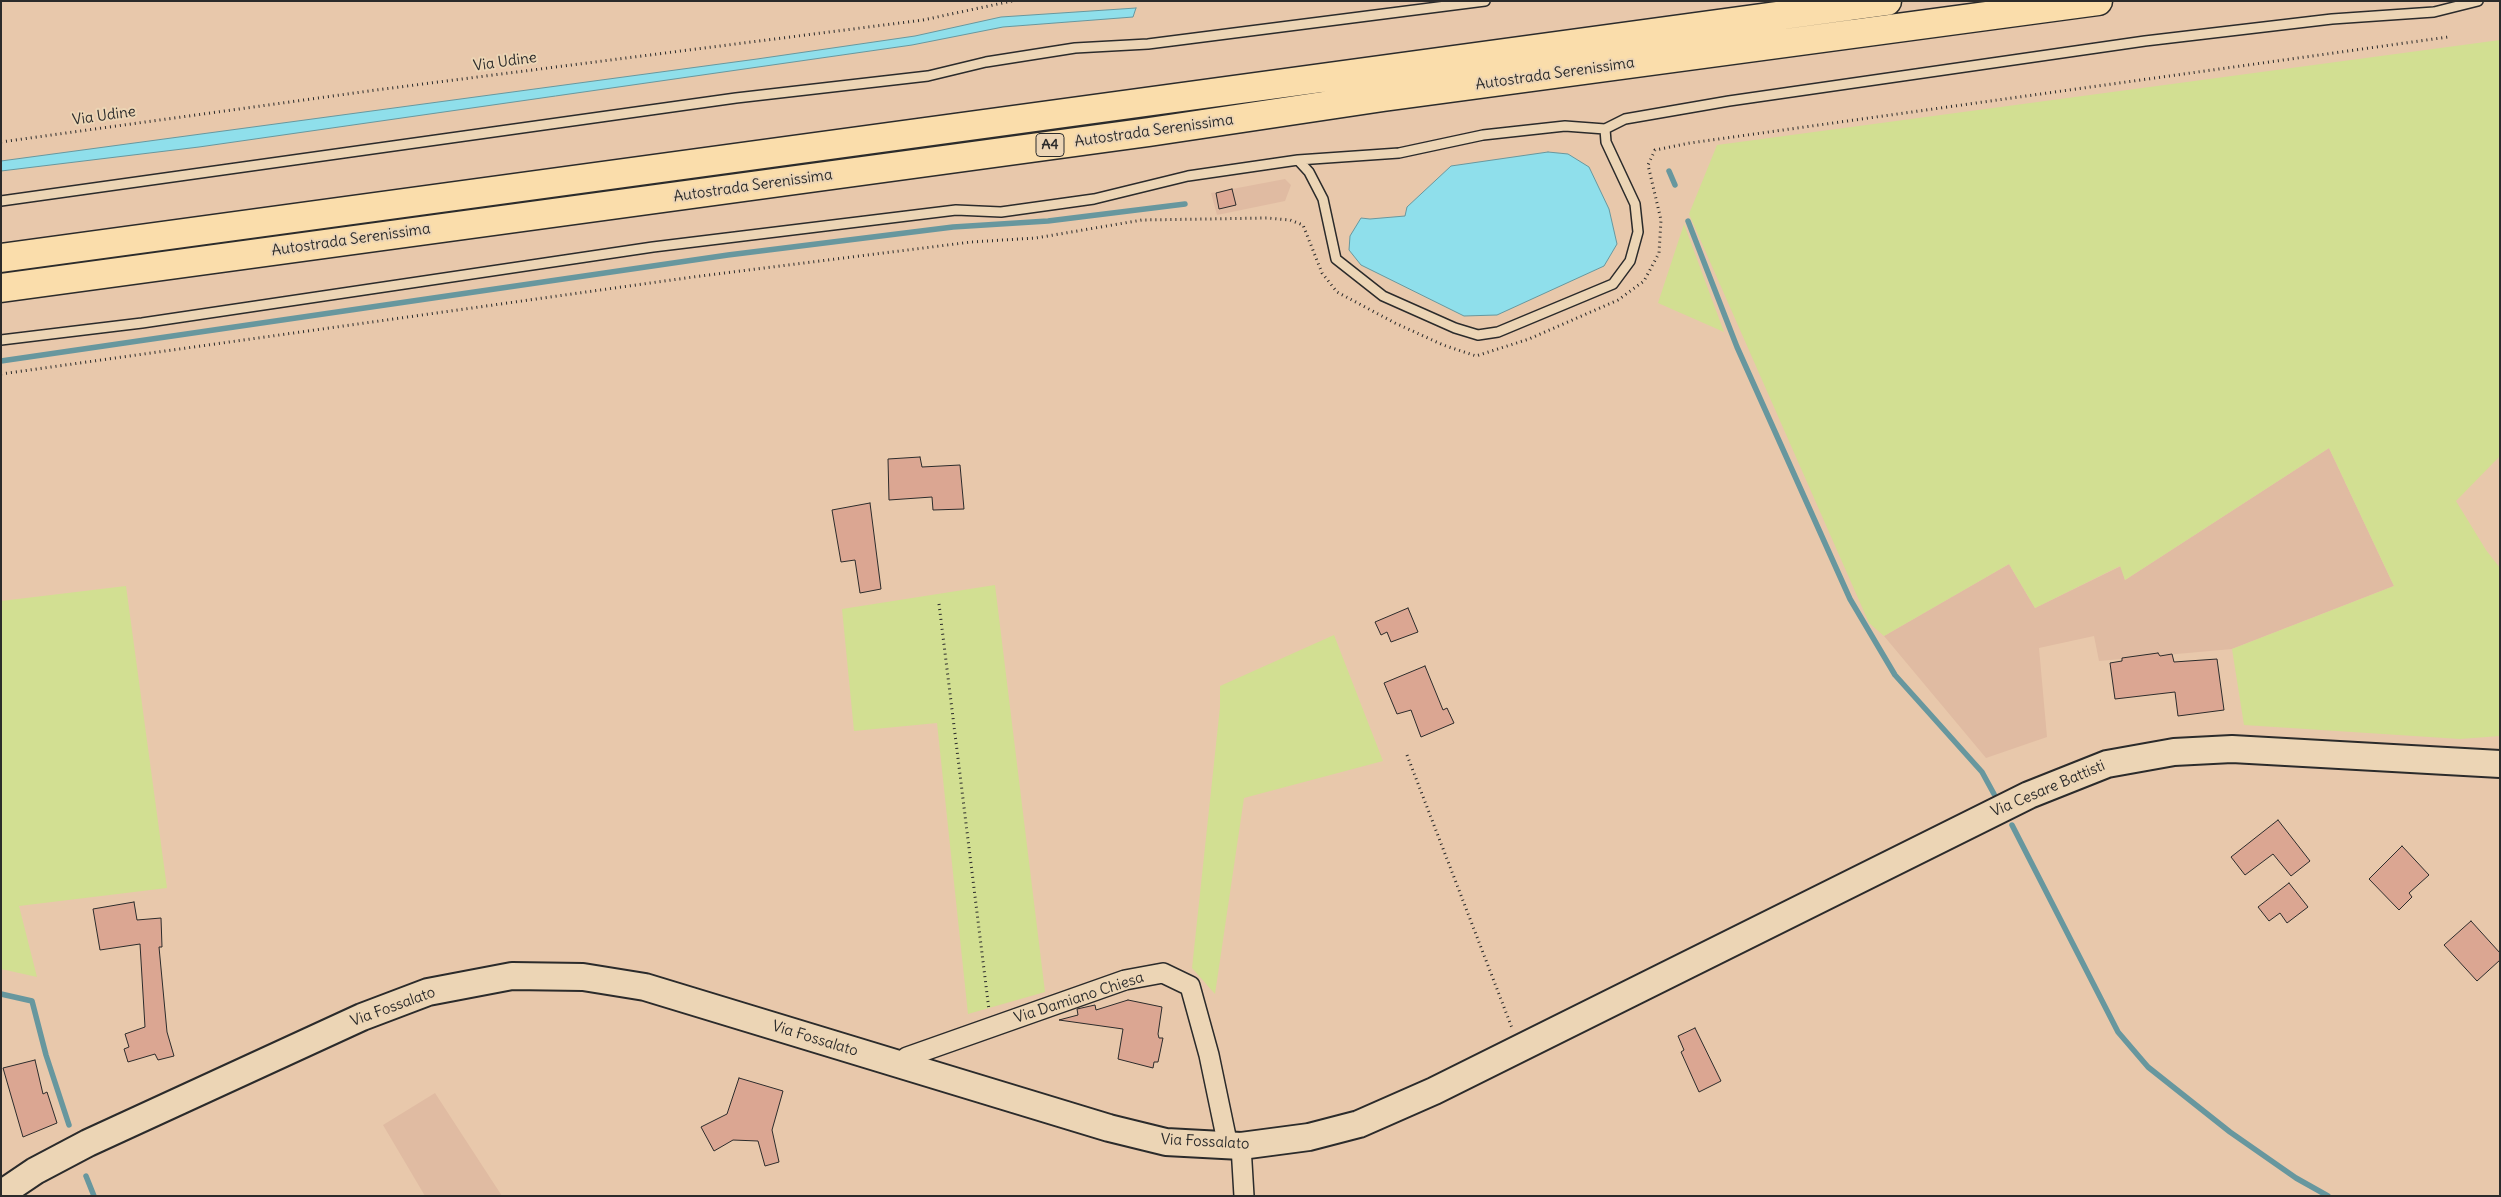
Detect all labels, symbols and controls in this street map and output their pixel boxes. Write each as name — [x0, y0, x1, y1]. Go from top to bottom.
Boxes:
street label: Via Udine — [472, 49, 538, 75]
street label: Autostrada Serenissima — [1474, 54, 1636, 94]
street label: Via Udine — [71, 103, 137, 129]
street label: Autostrada Serenissima — [1073, 111, 1235, 151]
road number: A4 — [1036, 134, 1064, 156]
street label: Autostrada Serenissima — [672, 166, 834, 206]
street label: Autostrada Serenissima — [270, 220, 432, 260]
street label: Via Cesare Battisti — [1988, 757, 2108, 821]
street label: Via Damiano Chiesa — [1012, 969, 1146, 1027]
street label: Via Fossalato — [348, 983, 438, 1031]
street label: Via Fossalato — [770, 1017, 860, 1061]
street label: Via Fossalato — [1160, 1131, 1250, 1153]

